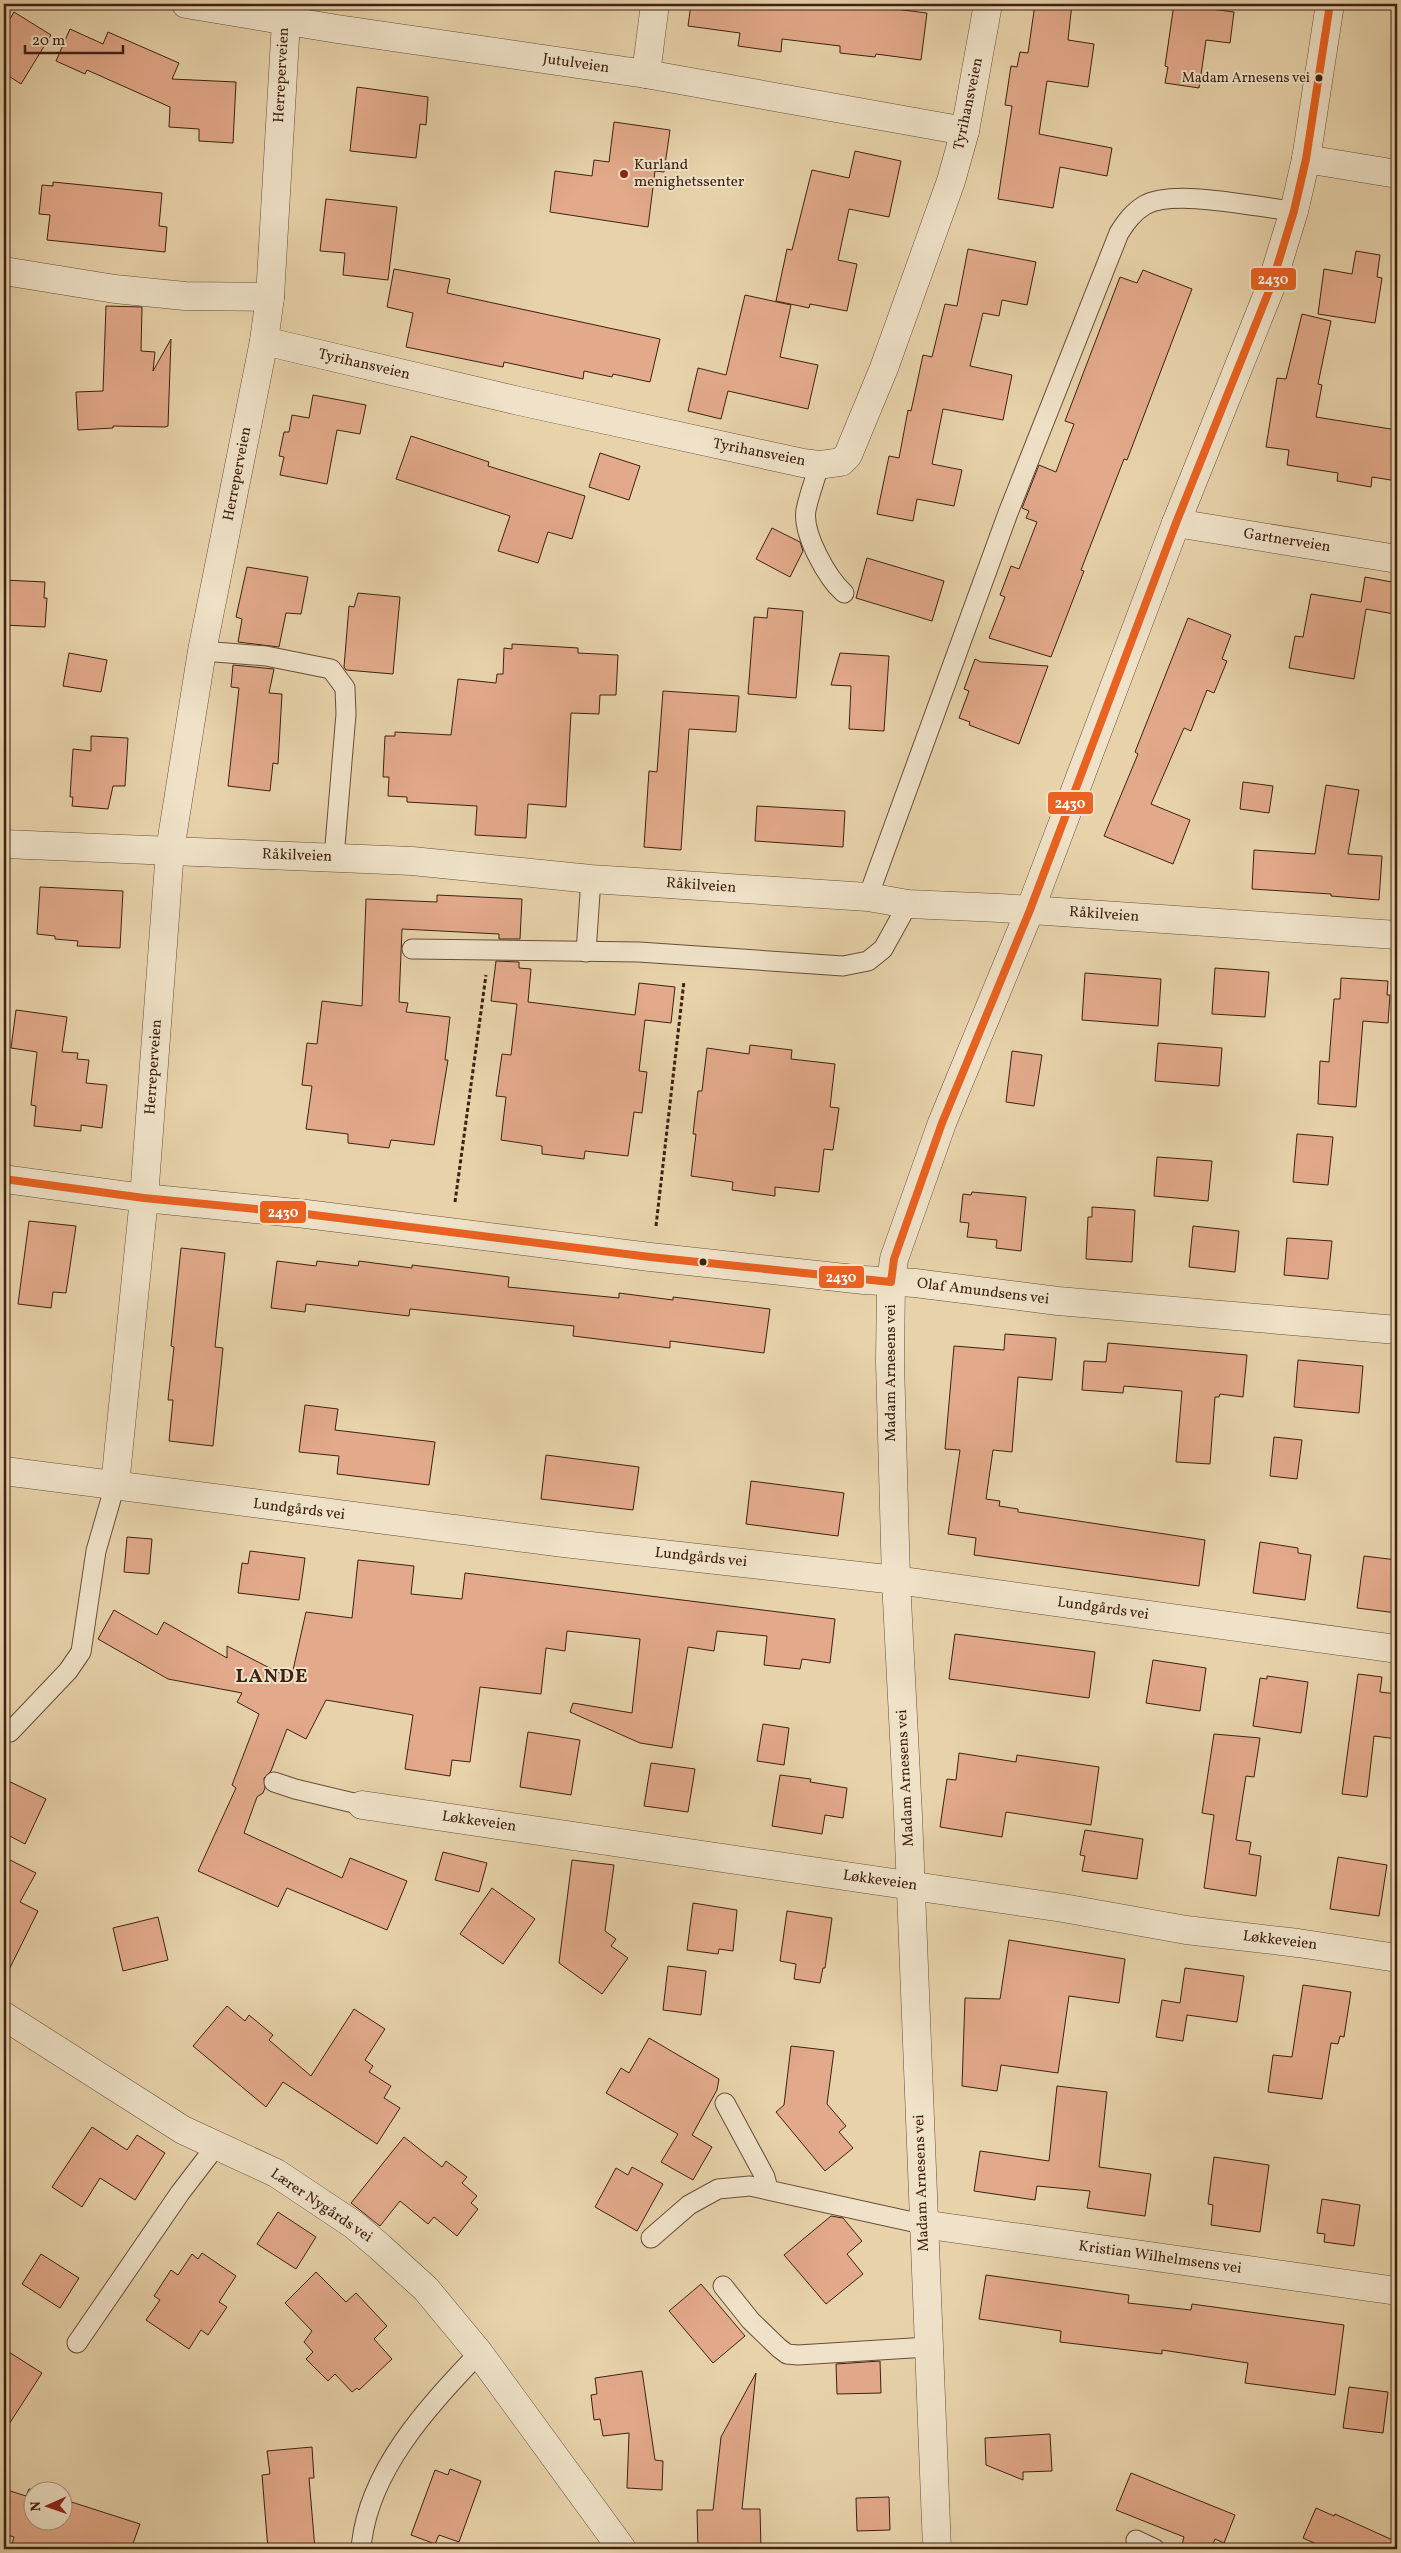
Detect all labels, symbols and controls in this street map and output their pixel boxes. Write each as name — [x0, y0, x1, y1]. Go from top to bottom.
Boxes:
scale bar — [25, 22, 122, 54]
street label: Herreperveien — [269, 27, 295, 123]
text: 20 m — [32, 31, 65, 52]
street label: Jutulveien — [541, 49, 611, 79]
street label: Tyrihansveien — [949, 56, 989, 152]
place label: Madam Arnesens vei — [1182, 69, 1310, 88]
marker: Madam Arnesens vei — [1314, 73, 1324, 83]
place label: Kurland menighetssenter — [634, 155, 744, 193]
marker: Kurland menighetssenter — [618, 168, 630, 180]
line badge: 2430 — [1250, 267, 1297, 291]
text: 2430 — [1258, 271, 1289, 290]
street label: Tyrihansveien — [316, 344, 412, 386]
street label: Herreperveien — [219, 425, 257, 523]
street label: Tyrihansveien — [711, 434, 807, 472]
street label: Gartnerveien — [1242, 524, 1332, 558]
line badge: 2430 — [1047, 791, 1094, 815]
text: 2430 — [1055, 795, 1086, 814]
street label: Råkilveien — [261, 844, 333, 868]
street label: Råkilveien — [665, 873, 737, 899]
street label: Råkilveien — [1068, 902, 1140, 928]
street label: Herreperveien — [140, 1019, 168, 1115]
line badge: 2430 — [259, 1200, 307, 1224]
text: 2430 — [268, 1204, 299, 1223]
unlabelled marker — [698, 1257, 708, 1267]
line badge: 2430 — [818, 1265, 865, 1289]
text: 2430 — [826, 1269, 857, 1288]
street label: Olaf Amundsens vei — [916, 1273, 1050, 1311]
street label: Madam Arnesens vei — [881, 1304, 902, 1442]
street label: Lundgårds vei — [252, 1494, 346, 1526]
street label: Lundgårds vei — [654, 1543, 748, 1573]
street label: Lundgårds vei — [1056, 1592, 1150, 1626]
district label: LANDE — [236, 1663, 308, 1691]
street label: Madam Arnesens vei — [892, 1709, 920, 1847]
street label: Løkkeveien — [441, 1806, 518, 1838]
street label: Løkkeveien — [842, 1865, 919, 1897]
street label: Løkkeveien — [1242, 1926, 1318, 1956]
street label: Madam Arnesens vei — [909, 2114, 935, 2252]
street label: Lærer Nygårds vei — [266, 2164, 376, 2248]
street label: Kristian Wilhelmsens vei — [1077, 2236, 1243, 2280]
north arrow — [22, 2480, 72, 2530]
text: N — [27, 2501, 46, 2512]

